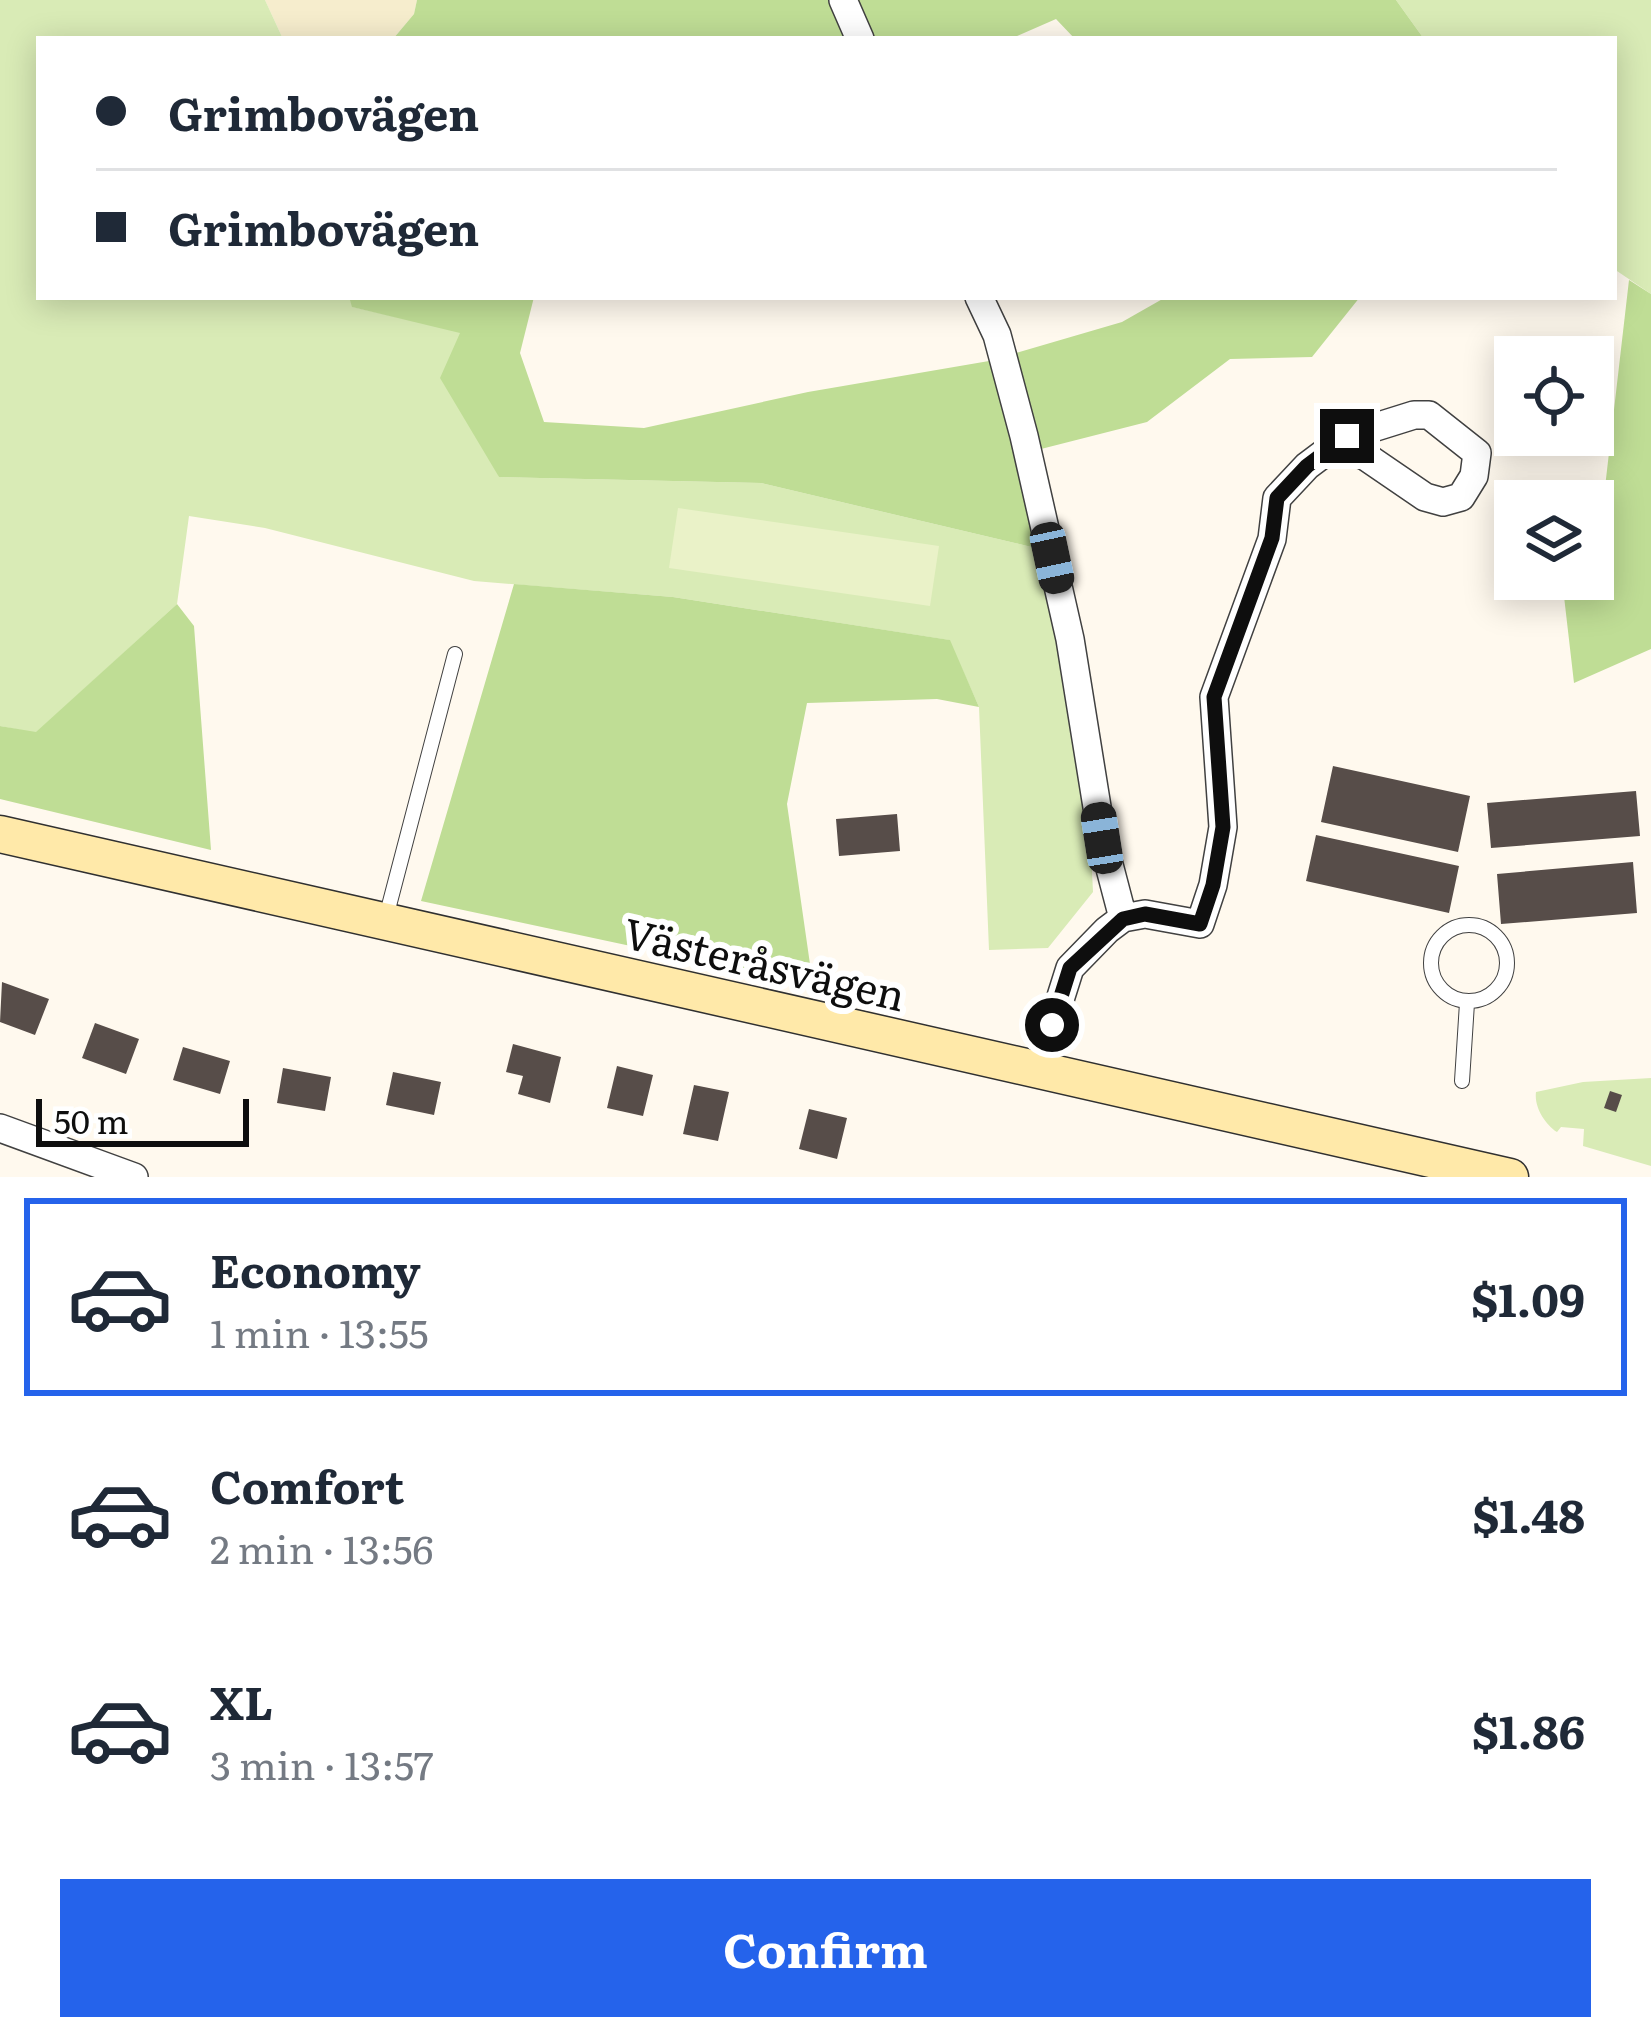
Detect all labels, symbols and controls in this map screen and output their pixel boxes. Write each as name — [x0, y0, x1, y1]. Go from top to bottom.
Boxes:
text: Grimbovägen — [168, 78, 479, 145]
text: Grimbovägen — [168, 193, 479, 260]
map controls — [1494, 336, 1614, 600]
button: locate — [1494, 336, 1614, 456]
route end — [1320, 409, 1374, 463]
button: layers — [1494, 480, 1614, 600]
car — [1027, 519, 1077, 597]
car — [1079, 800, 1125, 876]
street label: Västeråsvägen — [618, 899, 912, 1025]
route start — [1025, 998, 1079, 1052]
scale bar — [36, 1093, 249, 1146]
text: 50 m — [54, 1095, 128, 1144]
text: Economy — [210, 1235, 421, 1302]
icon: car — [66, 1243, 174, 1351]
text: $1.09 — [1471, 1264, 1585, 1331]
text: 1 min · 13:55 — [210, 1302, 429, 1360]
text: Comfort — [210, 1451, 404, 1518]
icon: car — [66, 1459, 174, 1567]
text: $1.48 — [1472, 1480, 1585, 1547]
text: 2 min · 13:56 — [210, 1518, 434, 1576]
text: XL — [210, 1667, 273, 1734]
icon: car — [66, 1675, 174, 1783]
text: $1.86 — [1472, 1696, 1585, 1763]
text: 3 min · 13:57 — [210, 1734, 434, 1792]
button: Confirm — [60, 1879, 1591, 2017]

